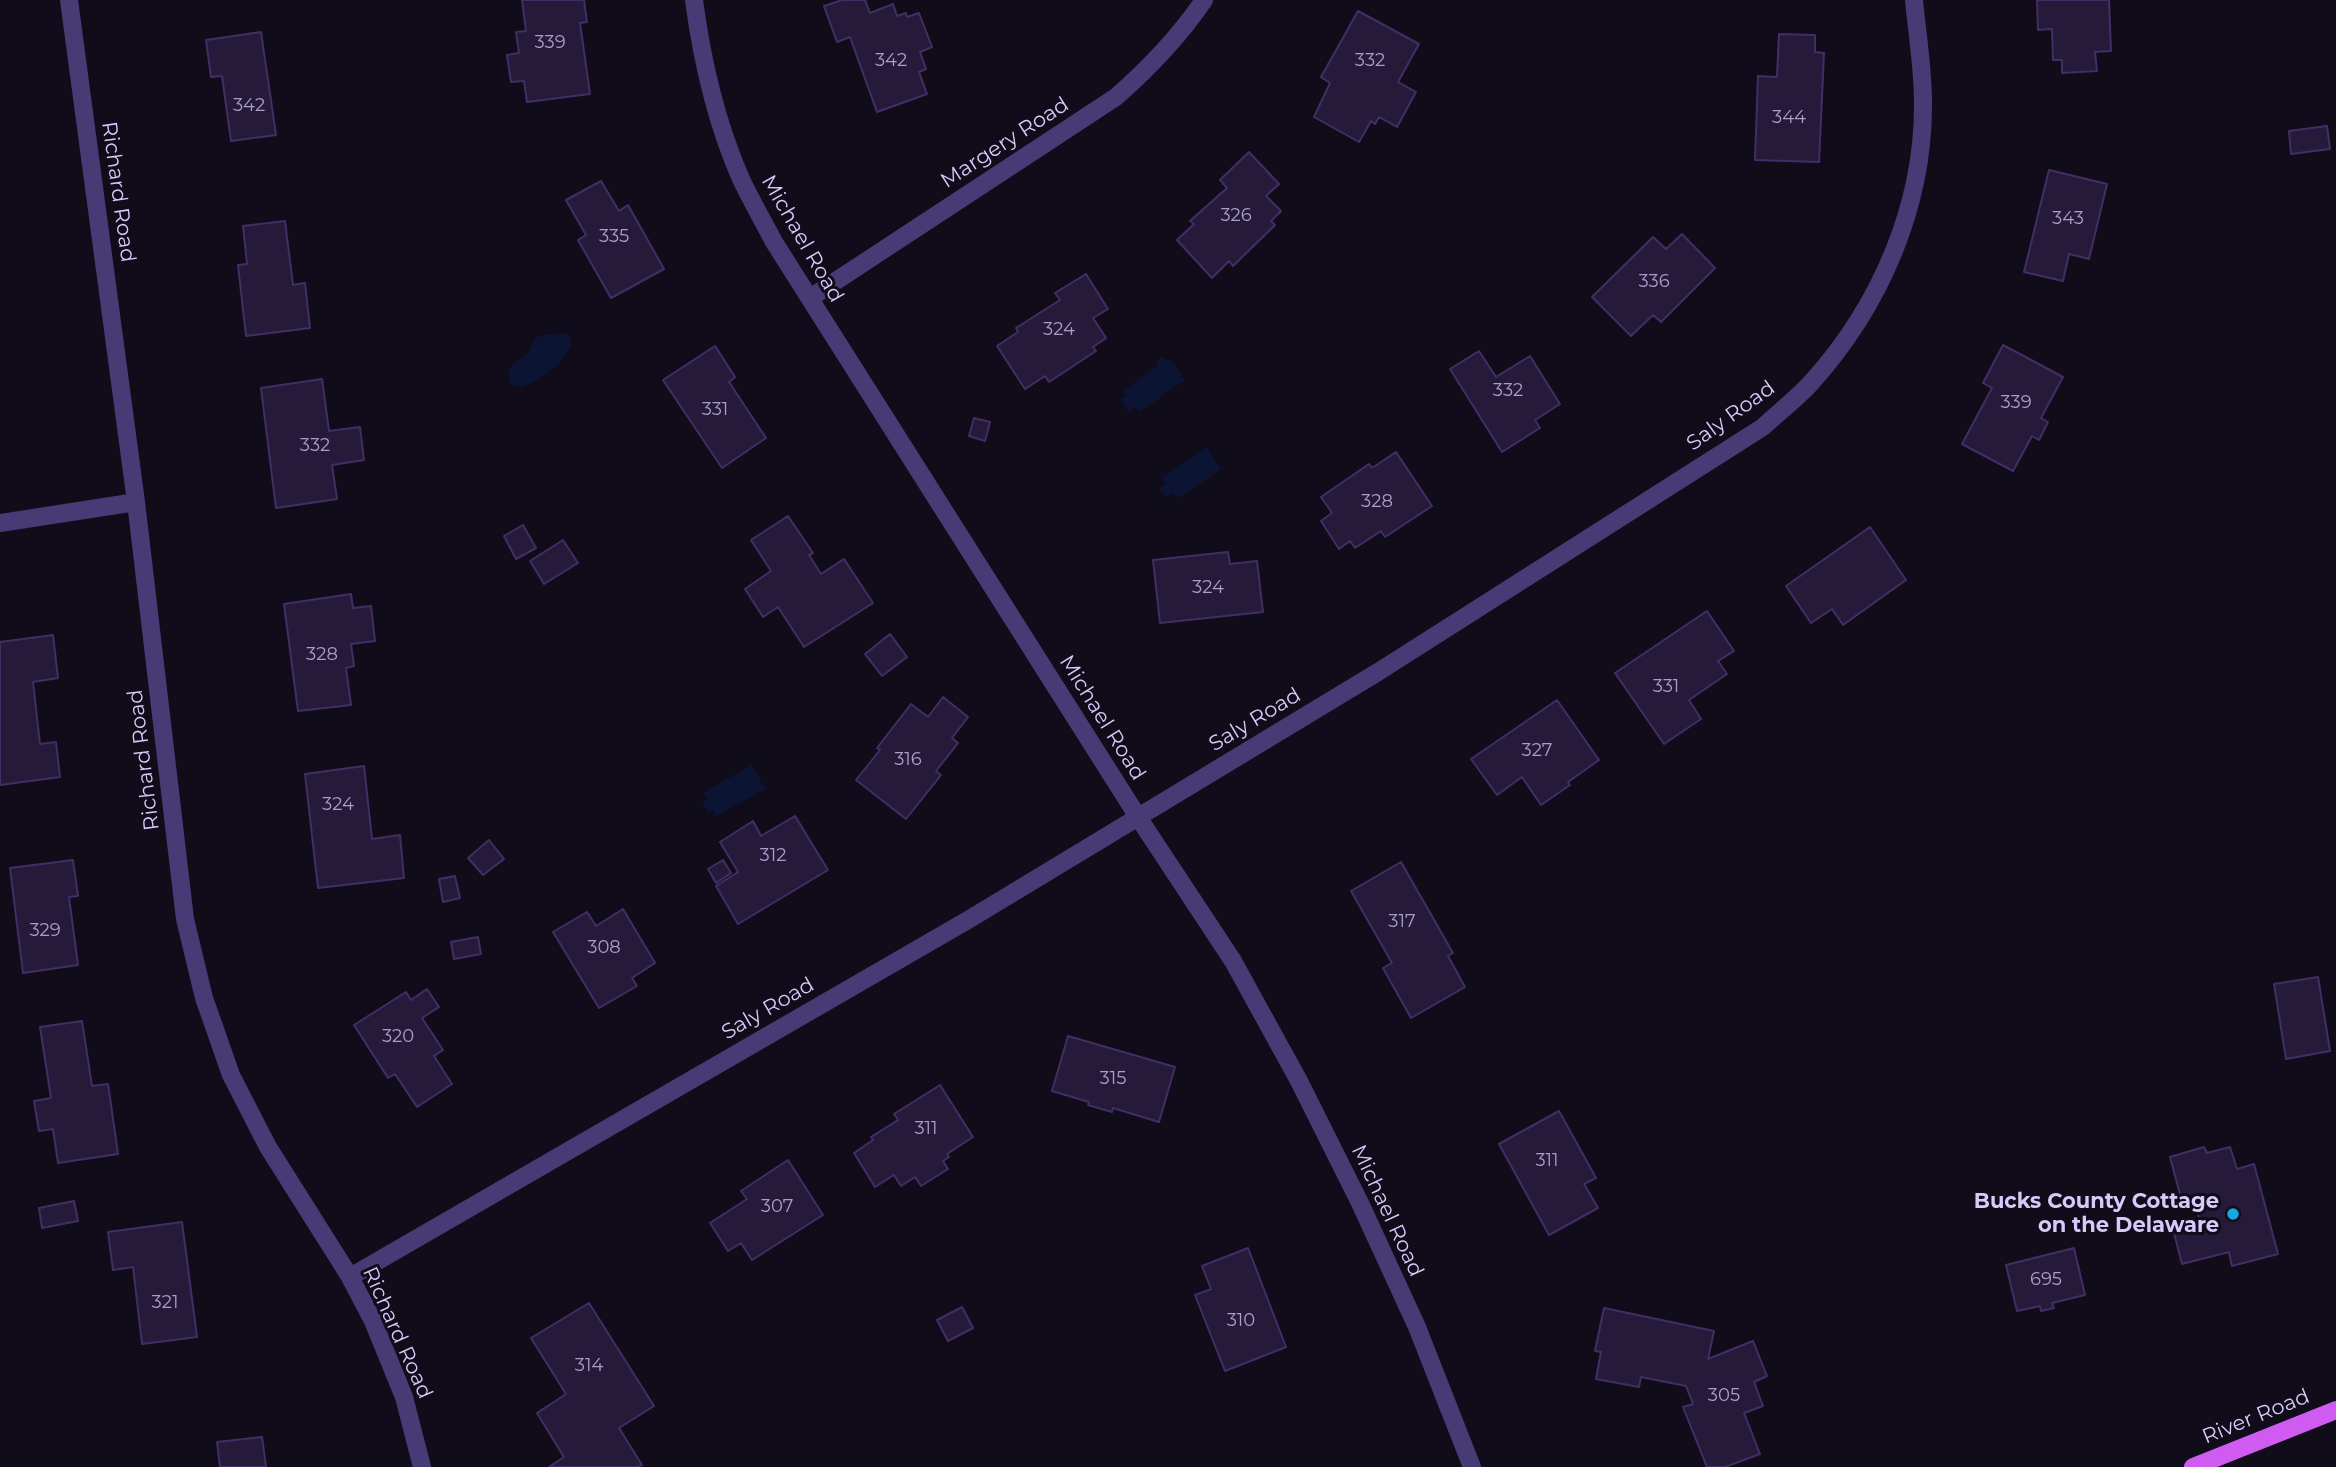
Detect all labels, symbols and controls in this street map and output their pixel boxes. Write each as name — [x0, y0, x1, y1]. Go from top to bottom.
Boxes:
house number: 339 — [534, 32, 566, 54]
house number: 342 — [875, 50, 907, 72]
house number: 332 — [1355, 50, 1385, 72]
street label: Margery Road — [936, 92, 1074, 194]
house number: 342 — [233, 95, 265, 117]
house number: 344 — [1772, 107, 1806, 129]
street label: Richard Road — [96, 120, 140, 264]
street label: Michael Road — [755, 171, 849, 307]
house number: 326 — [1220, 205, 1252, 227]
house number: 343 — [2052, 208, 2084, 230]
house number: 335 — [599, 226, 629, 248]
house number: 336 — [1638, 271, 1670, 293]
house number: 324 — [1043, 319, 1075, 341]
street label: Saly Road — [1682, 376, 1780, 456]
house number: 332 — [1493, 380, 1523, 402]
house number: 339 — [2000, 392, 2032, 414]
house number: 331 — [702, 399, 728, 421]
house number: 332 — [300, 435, 330, 457]
house number: 328 — [1361, 491, 1393, 513]
house number: 324 — [1192, 577, 1224, 599]
house number: 328 — [306, 644, 338, 666]
street label: Michael Road — [1054, 651, 1150, 785]
house number: 331 — [1653, 676, 1679, 698]
street label: Saly Road — [1205, 683, 1305, 757]
street label: Richard Road — [123, 688, 165, 832]
house number: 327 — [1522, 740, 1552, 762]
house number: 316 — [894, 749, 922, 771]
house number: 324 — [322, 794, 354, 816]
house number: 312 — [760, 845, 786, 867]
house number: 317 — [1388, 911, 1416, 933]
house number: 329 — [29, 920, 61, 942]
house number: 308 — [587, 937, 621, 959]
street label: Saly Road — [717, 972, 819, 1046]
house number: 320 — [382, 1026, 414, 1048]
house number: 315 — [1100, 1068, 1126, 1090]
house number: 311 — [914, 1118, 938, 1140]
street label: Michael Road — [1345, 1141, 1429, 1281]
house number: 311 — [1535, 1150, 1559, 1172]
place label: Bucks County Cottage on the Delaware — [1974, 1189, 2219, 1239]
house number: 307 — [761, 1196, 793, 1218]
marker: Bucks County Cottage on the Delaware — [2225, 1206, 2241, 1222]
street label: Richard Road — [357, 1263, 437, 1403]
house number: 695 — [2030, 1269, 2062, 1291]
house number: 321 — [152, 1292, 178, 1314]
house number: 310 — [1227, 1310, 1255, 1332]
house number: 314 — [575, 1355, 603, 1377]
street label: River Road — [2199, 1384, 2313, 1450]
house number: 305 — [1708, 1385, 1740, 1407]

